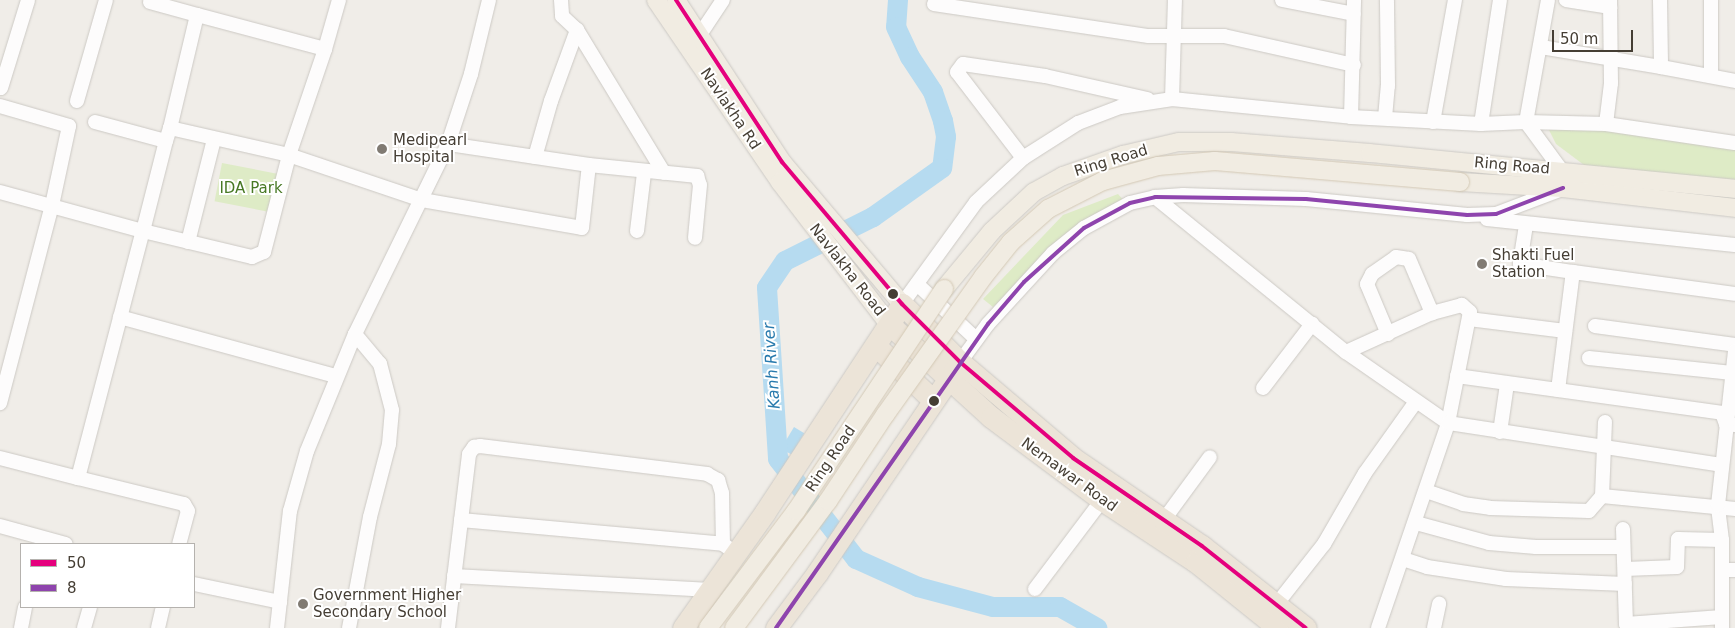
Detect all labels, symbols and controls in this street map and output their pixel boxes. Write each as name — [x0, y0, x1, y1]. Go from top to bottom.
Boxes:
scale bar — [1555, 20, 1636, 52]
text: 50 m — [1560, 30, 1598, 48]
street label: Navlakha Rd — [696, 65, 764, 153]
place label: Medipearl Hospital — [393, 131, 467, 166]
street label: Ring Road — [1072, 141, 1150, 181]
marker: Medipearl Hospital — [375, 142, 389, 156]
street label: Ring Road — [1473, 154, 1551, 178]
park label: IDA Park — [219, 180, 283, 198]
street label: Navlakha Road — [805, 220, 889, 320]
place label: Shakti Fuel Station — [1492, 246, 1574, 281]
marker: Shakti Fuel Station — [1476, 258, 1488, 270]
unlabelled marker — [888, 289, 898, 299]
water label: Kanh River — [759, 322, 785, 410]
unlabelled marker — [929, 396, 939, 406]
street label: Ring Road — [802, 422, 860, 496]
street label: Nemawar Road — [1017, 434, 1121, 516]
legend — [20, 543, 195, 608]
text: 50 — [67, 554, 86, 572]
text: 8 — [67, 579, 77, 597]
place label: Government Higher Secondary School — [313, 586, 461, 621]
marker: Government Higher Secondary School — [297, 598, 309, 610]

